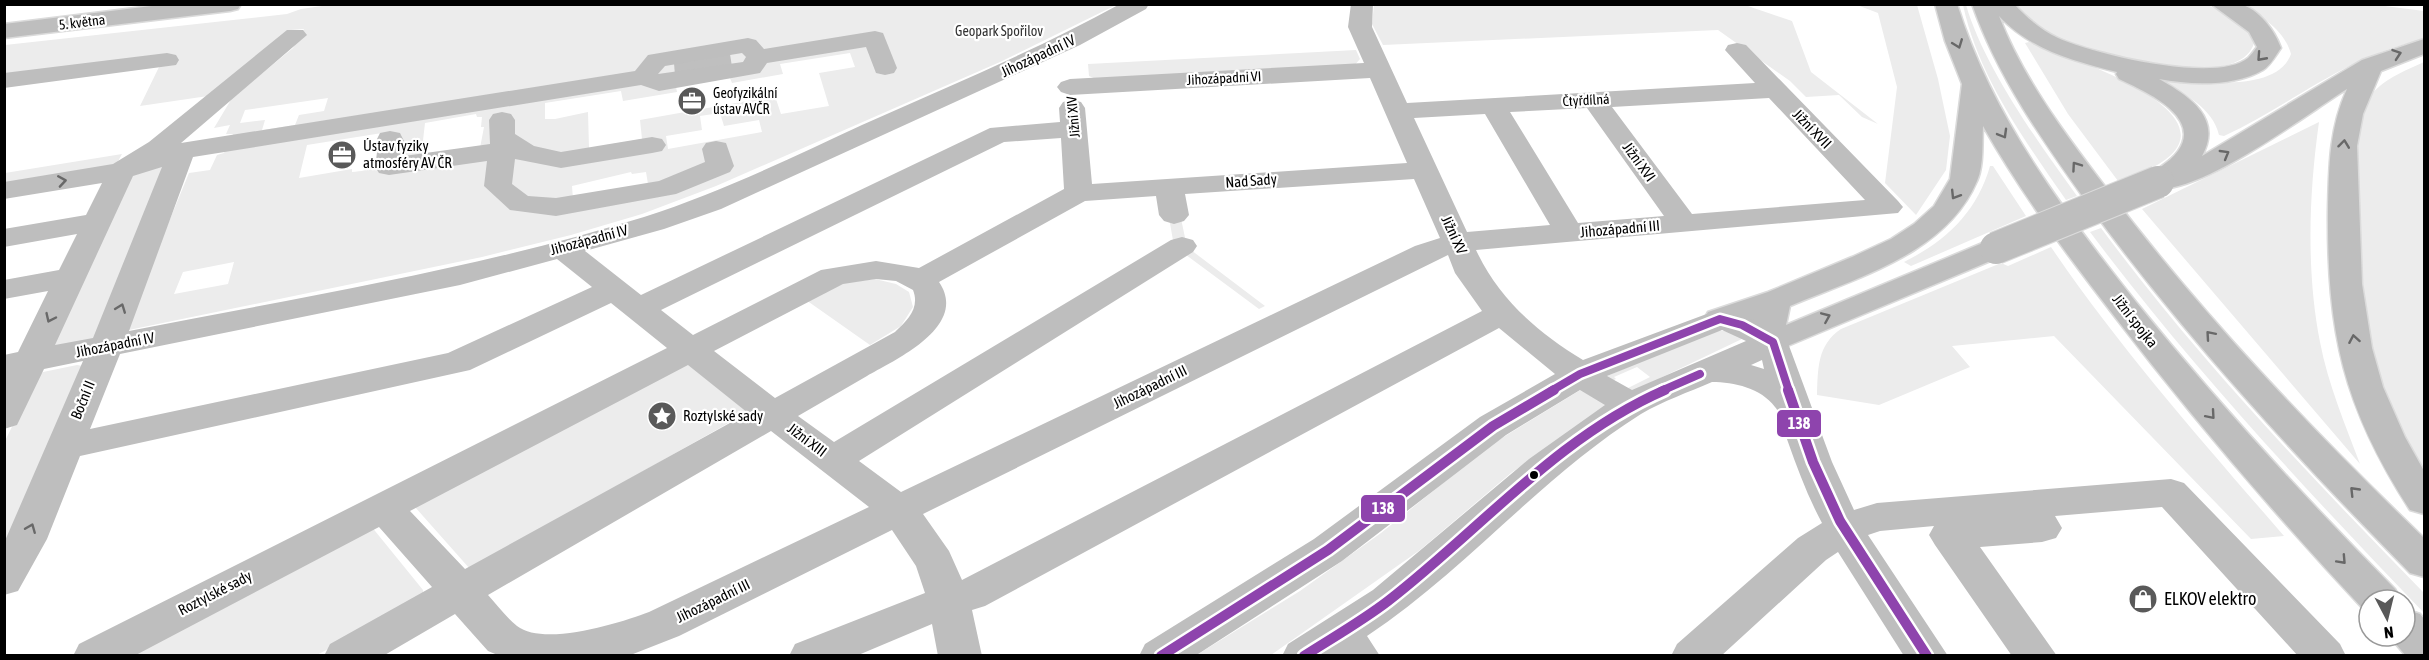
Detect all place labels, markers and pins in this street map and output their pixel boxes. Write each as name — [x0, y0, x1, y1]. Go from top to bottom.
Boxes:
office icon: Geofyzikální ústav AVČR — [676, 85, 708, 117]
place label: Geofyzikální ústav AVČR — [713, 85, 778, 117]
place label: Ústav fyziky atmosféry AV ČR — [363, 137, 452, 171]
office icon: Ústav fyziky atmosféry AV ČR — [326, 139, 358, 171]
place icon: Roztylské sady — [646, 400, 678, 432]
place label: Roztylské sady — [683, 407, 763, 424]
unlabelled marker — [1528, 469, 1540, 481]
shop icon: ELKOV elektro — [2127, 583, 2159, 615]
place label: ELKOV elektro — [2164, 588, 2256, 609]

